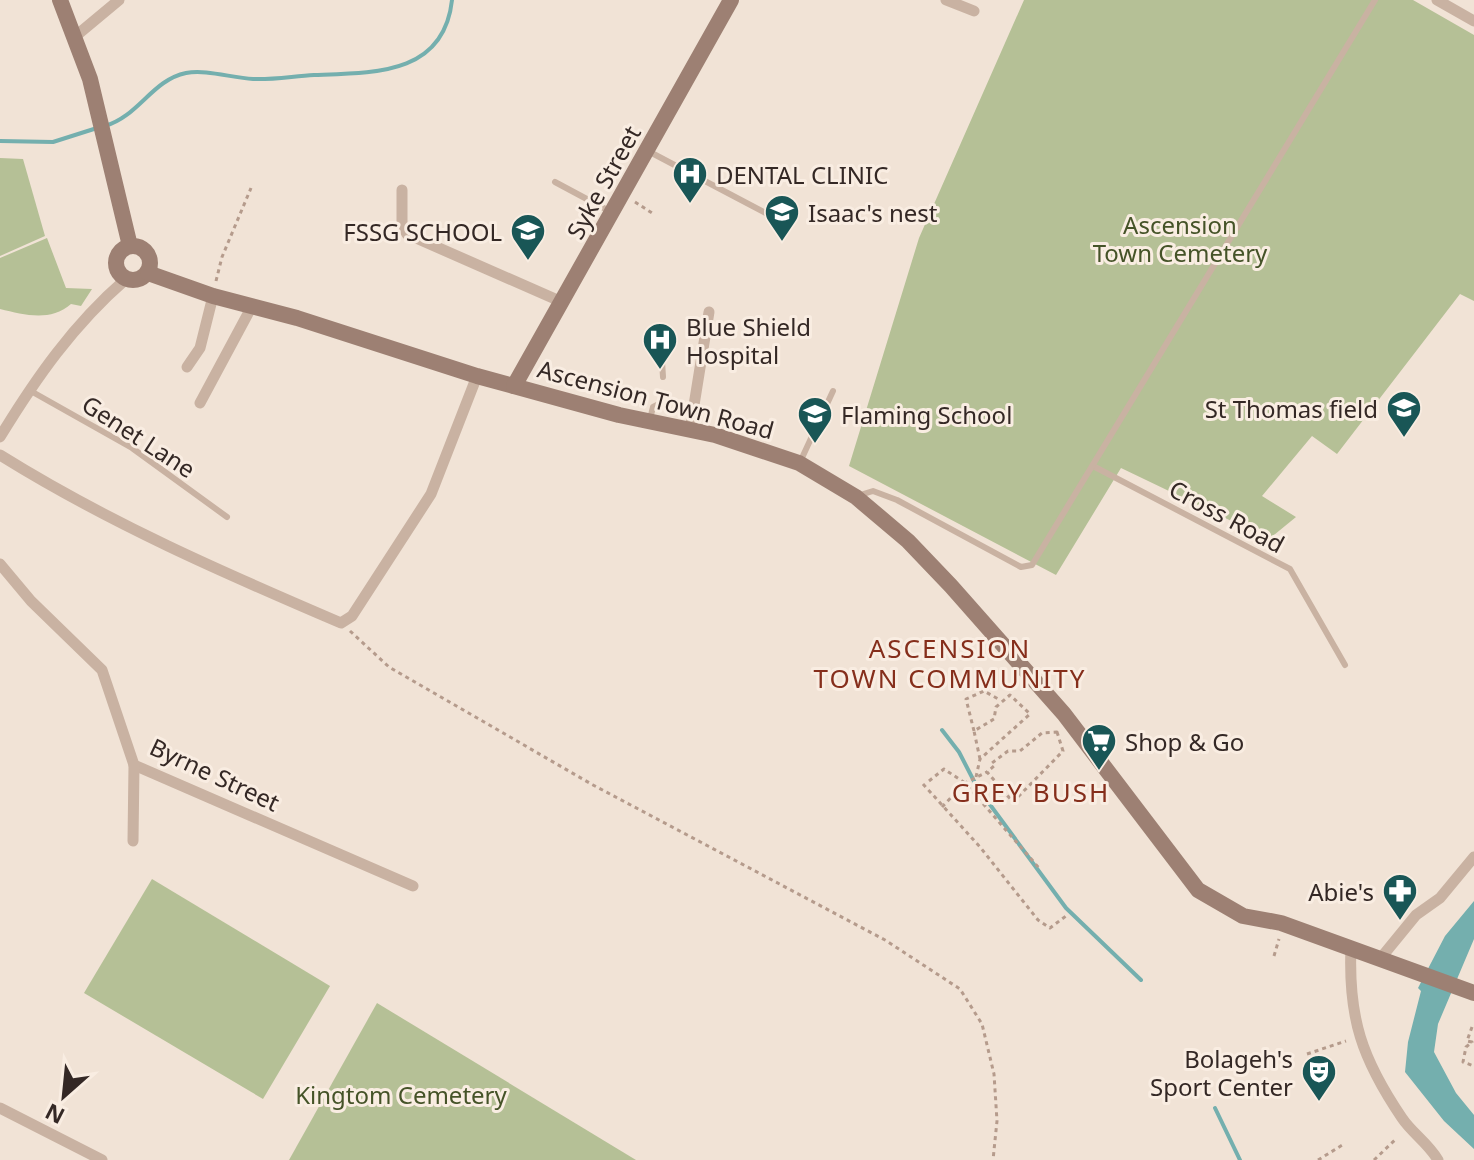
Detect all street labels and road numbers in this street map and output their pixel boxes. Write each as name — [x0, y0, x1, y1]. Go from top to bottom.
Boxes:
street label: Syke Street — [558, 119, 648, 245]
street label: Ascension Town Road — [534, 352, 778, 446]
street label: Genet Lane — [76, 387, 202, 485]
street label: Cross Road — [1164, 472, 1290, 560]
street label: Byrne Street — [145, 730, 285, 819]

